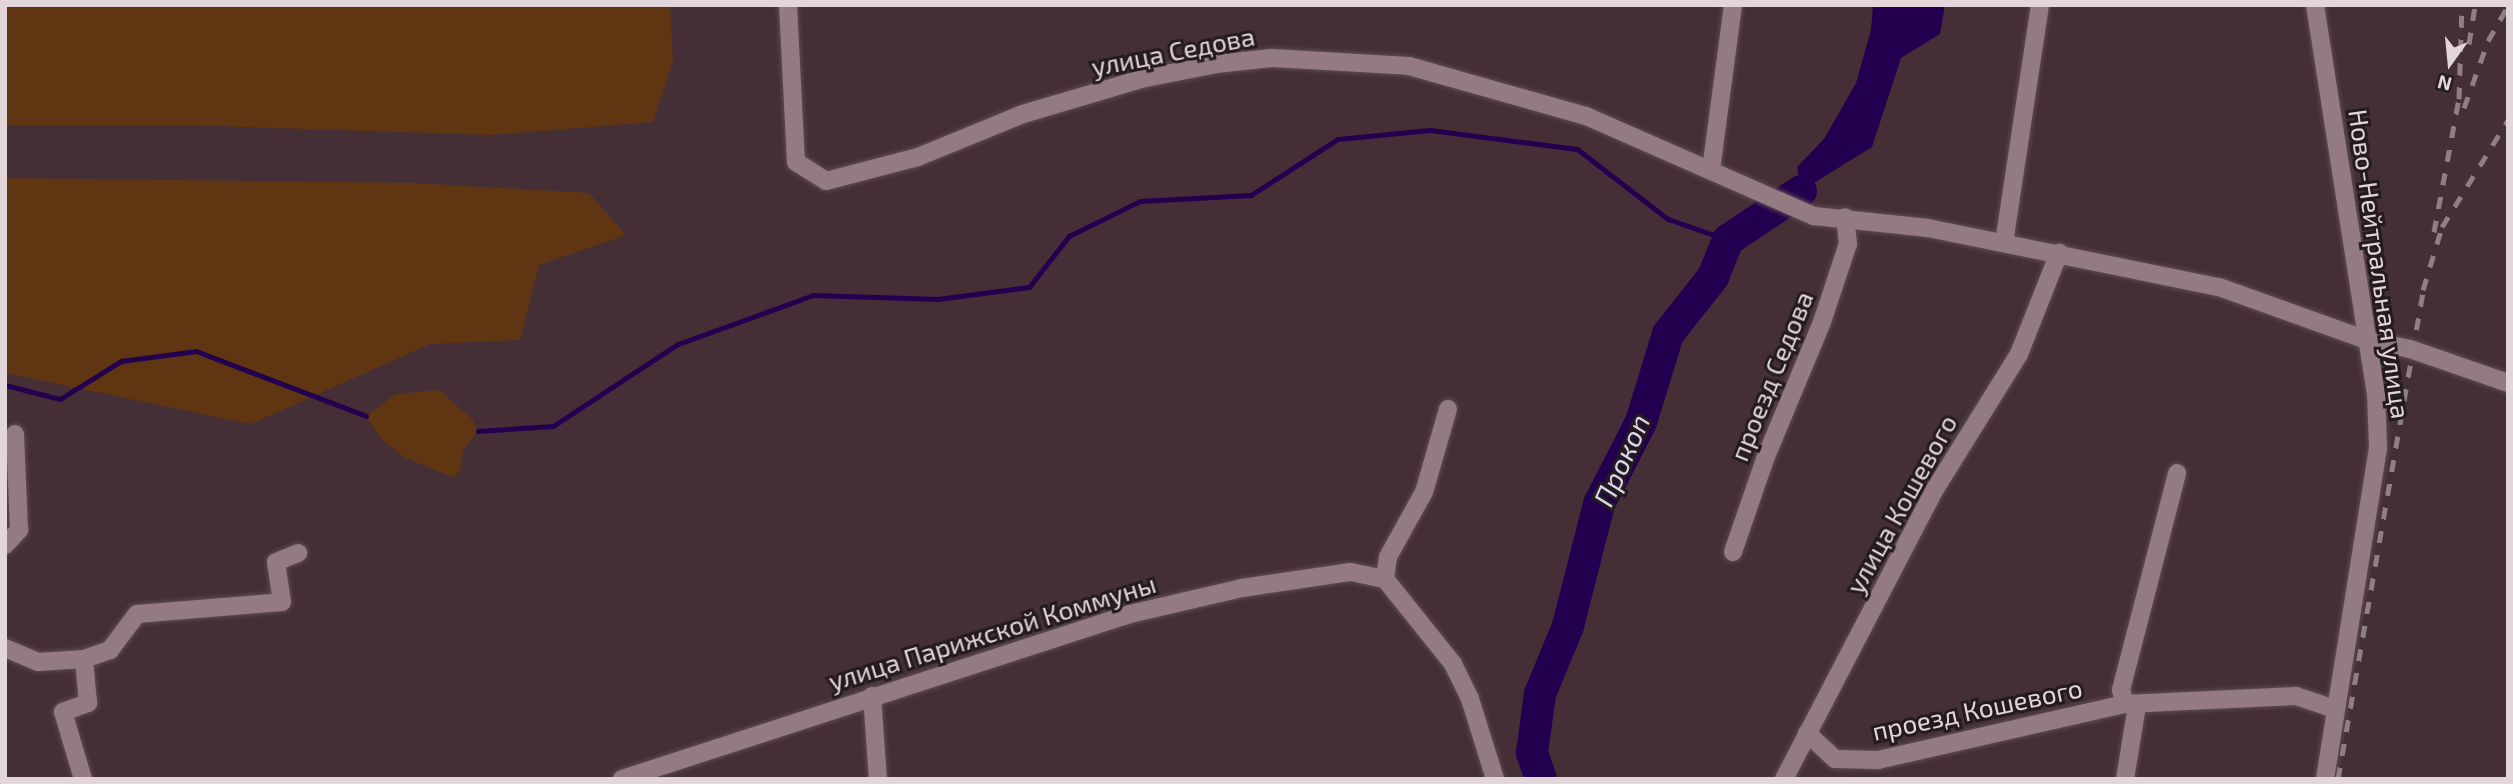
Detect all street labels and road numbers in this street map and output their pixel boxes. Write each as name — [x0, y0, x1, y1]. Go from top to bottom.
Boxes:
street label: улица Седова — [1089, 20, 1257, 82]
street label: Ново-Нейтральная улица — [2343, 107, 2417, 421]
street label: проезд Седова — [1723, 287, 1819, 465]
street label: улица Кошевого — [1839, 409, 1963, 599]
street label: улица Парижской Коммуны — [825, 567, 1159, 697]
street label: проезд Кошевого — [1869, 672, 2085, 746]

